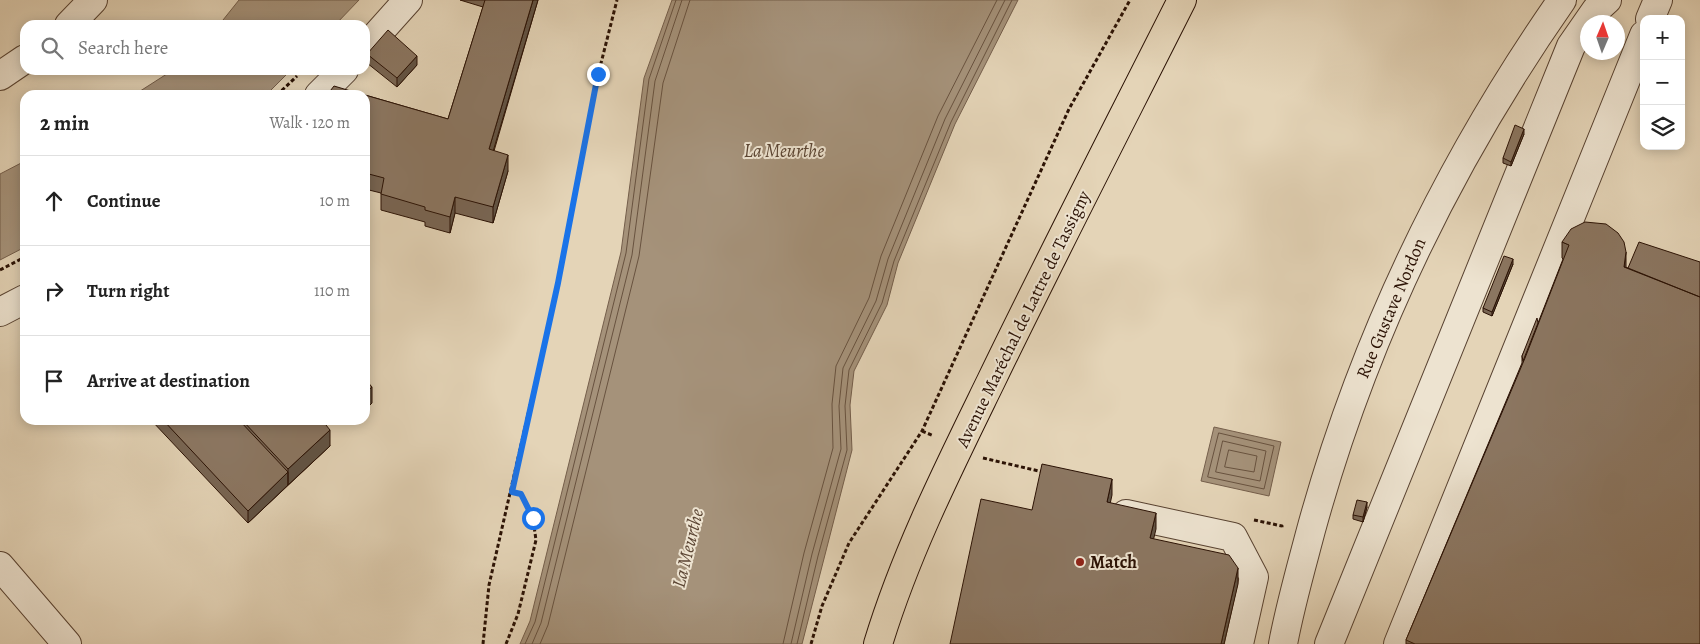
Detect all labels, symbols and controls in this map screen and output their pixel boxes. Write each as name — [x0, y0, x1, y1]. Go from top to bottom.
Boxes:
north arrow — [1580, 15, 1625, 60]
map controls — [1640, 15, 1685, 150]
button: + — [1640, 15, 1685, 60]
search box — [20, 20, 370, 75]
icon: search — [38, 34, 66, 62]
text: Search here — [78, 35, 168, 61]
button: − — [1640, 60, 1685, 105]
route end — [587, 63, 610, 86]
button: layers — [1640, 105, 1685, 150]
text: 2 min — [40, 109, 89, 137]
text: Walk · 120 m — [269, 112, 350, 134]
water label: La Meurthe — [744, 138, 824, 164]
street label: Avenue Maréchal de Lattre de Tassigny — [950, 186, 1096, 452]
icon: ahead — [40, 187, 68, 215]
text: Continue — [87, 188, 161, 214]
text: 10 m — [320, 190, 350, 212]
street label: Rue Gustave Nordon — [1351, 234, 1432, 382]
icon: right — [40, 277, 68, 305]
text: Turn right — [87, 278, 169, 304]
text: 110 m — [314, 280, 350, 302]
icon: arrive — [40, 367, 68, 395]
text: Arrive at destination — [87, 368, 250, 394]
water label: La Meurthe — [666, 506, 710, 590]
route start — [522, 507, 545, 530]
place label: Match — [1090, 550, 1137, 574]
marker: Match — [1074, 556, 1086, 568]

